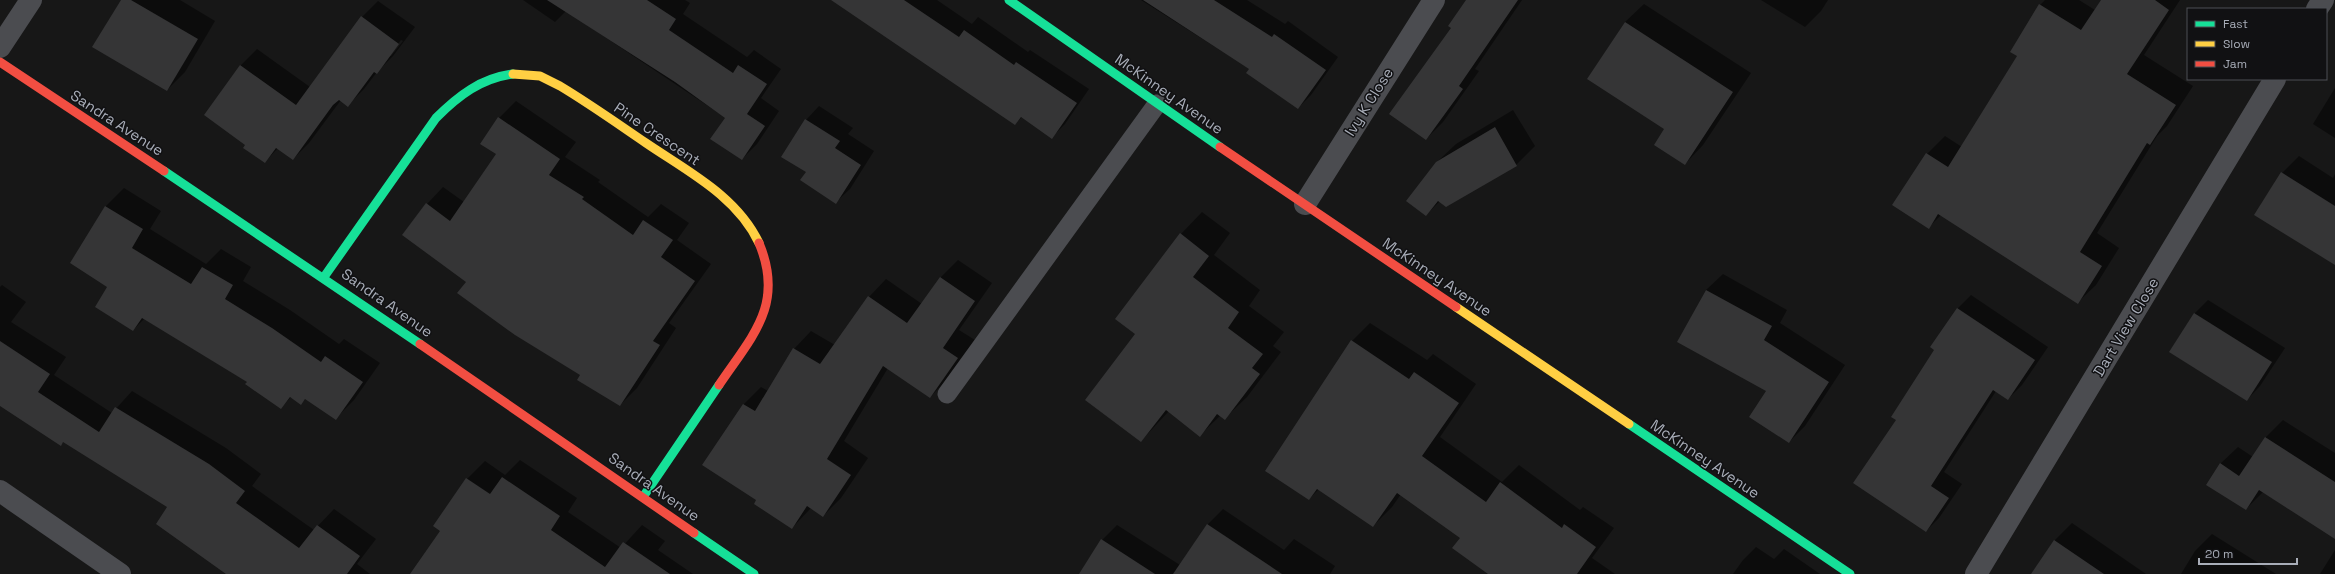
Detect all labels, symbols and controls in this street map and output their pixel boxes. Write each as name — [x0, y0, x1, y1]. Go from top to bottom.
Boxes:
legend — [2187, 8, 2327, 80]
text: Fast — [2223, 16, 2248, 32]
text: Slow — [2223, 36, 2250, 52]
street label: McKinney Avenue — [1111, 49, 1227, 138]
text: Jam — [2223, 56, 2247, 72]
street label: Ivy K Close — [1340, 64, 1397, 139]
street label: Sandra Avenue — [67, 85, 168, 160]
street label: Pine Crescent — [610, 98, 704, 170]
street label: McKinney Avenue — [1379, 233, 1496, 320]
street label: Sandra Avenue — [338, 264, 437, 341]
street label: Dart View Close — [2089, 274, 2163, 380]
street label: McKinney Avenue — [1647, 415, 1764, 502]
street label: Sandra Avenue — [605, 448, 704, 525]
scale bar — [2199, 540, 2297, 566]
text: 20 m — [2205, 546, 2233, 562]

